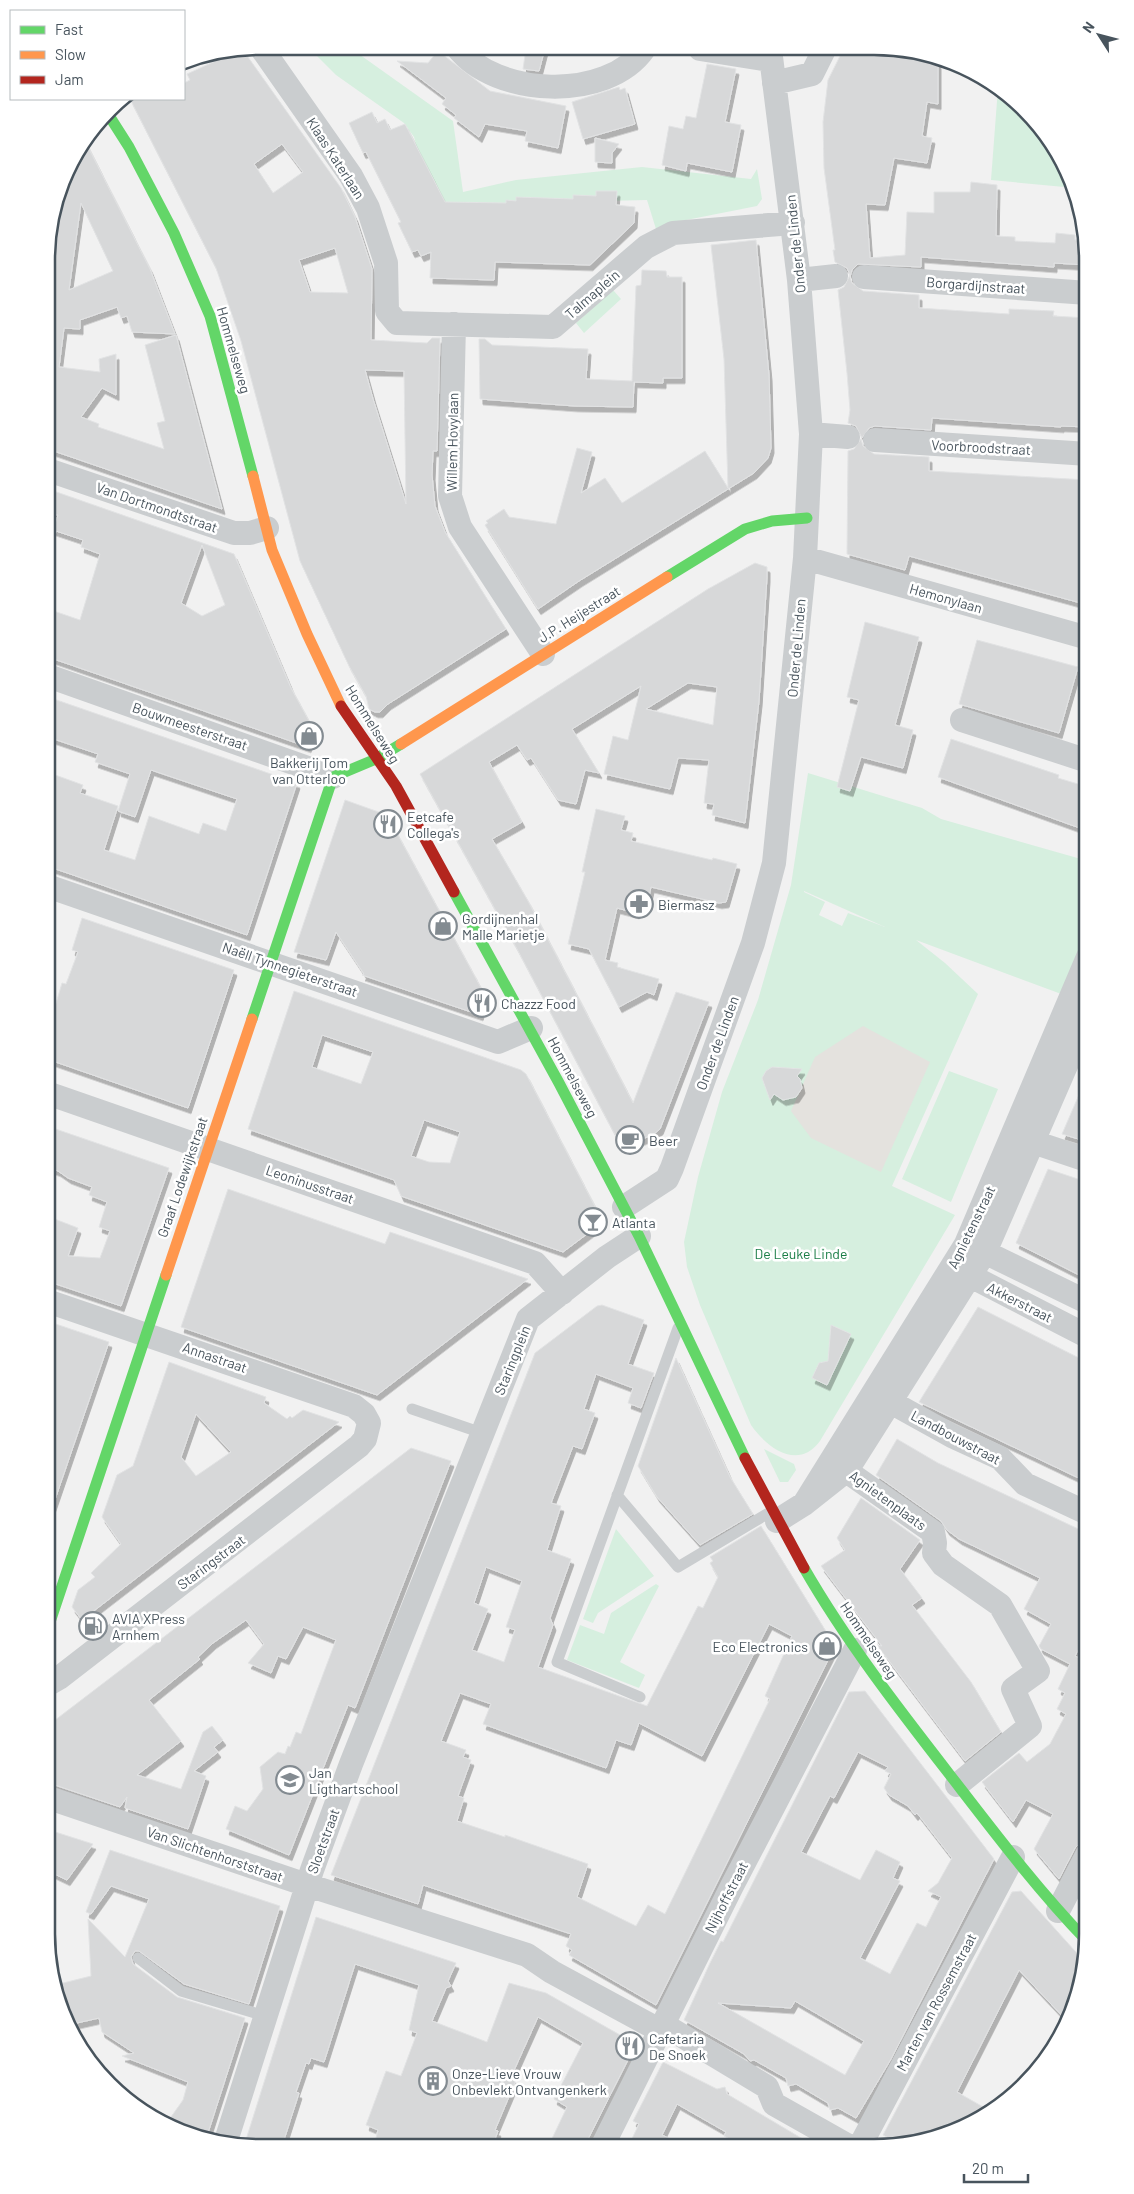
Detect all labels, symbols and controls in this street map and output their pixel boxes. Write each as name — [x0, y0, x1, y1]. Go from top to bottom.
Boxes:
legend — [10, 10, 185, 100]
north arrow — [1074, 10, 1124, 60]
text: N — [1078, 18, 1098, 36]
text: Fast — [55, 20, 83, 38]
text: Slow — [55, 45, 86, 63]
text: Jam — [55, 70, 84, 88]
street label: Klaas Katerlaan — [303, 114, 369, 202]
street label: Onder de Linden — [781, 194, 809, 294]
street label: Talmaplein — [561, 266, 623, 322]
street label: Borgardijnstraat — [926, 273, 1026, 297]
street label: Hommelseweg — [214, 305, 254, 395]
street label: Willem Hovylaan — [443, 392, 461, 492]
street label: Voorbroodstraat — [931, 436, 1031, 458]
street label: Van Dortmondtstraat — [94, 478, 220, 536]
street label: Hemonylaan — [908, 580, 984, 616]
street label: J.P. Heijestraat — [535, 582, 623, 646]
street label: Onder de Linden — [783, 598, 809, 698]
street label: Hommelseweg — [342, 682, 404, 766]
street label: Bouwmeesterstraat — [130, 698, 250, 754]
shop icon: Bakkerij Tom van Otterloo — [294, 721, 324, 751]
place label: Bakkerij Tom van Otterloo — [270, 754, 348, 787]
place label: Eetcafe Collega's — [407, 808, 460, 841]
restaurant icon: Eetcafe Collega's — [373, 809, 403, 839]
pharmacy icon: Biermasz — [624, 889, 654, 919]
place label: Biermasz — [658, 896, 715, 913]
place label: Gordijnenhal Malle Marietje — [462, 910, 545, 943]
shop icon: Gordijnenhal Malle Marietje — [428, 911, 458, 941]
street label: Naëll Tynnegieterstraat — [220, 938, 360, 1000]
restaurant icon: Chazzz Food — [467, 988, 497, 1018]
street label: Onder de Linden — [692, 994, 742, 1092]
place label: Chazzz Food — [501, 995, 576, 1012]
street label: Hommelseweg — [545, 1034, 601, 1120]
street label: Graaf Lodewijkstraat — [153, 1114, 211, 1240]
cafe icon: Beer — [615, 1125, 645, 1155]
place label: Beer — [649, 1132, 678, 1149]
street label: Leoninusstraat — [264, 1161, 356, 1207]
street label: Agnietenstraat — [944, 1183, 998, 1271]
bar icon: Atlanta — [578, 1207, 608, 1237]
place label: Atlanta — [612, 1214, 656, 1231]
park label: De Leuke Linde — [755, 1245, 847, 1262]
street label: Akkerstraat — [985, 1278, 1055, 1326]
street label: Staringplein — [490, 1323, 534, 1397]
street label: Annastraat — [181, 1338, 249, 1376]
street label: Landbouwstraat — [908, 1406, 1004, 1468]
street label: Agnietenplaats — [846, 1466, 930, 1534]
street label: Staringstraat — [174, 1531, 248, 1593]
street label: Hommelseweg — [837, 1598, 901, 1682]
place label: AVIA XPress Arnhem — [112, 1610, 185, 1643]
fuel station icon: AVIA XPress Arnhem — [78, 1611, 108, 1641]
shop icon: Eco Electronics — [812, 1631, 842, 1661]
place label: Eco Electronics — [713, 1638, 808, 1655]
place label: Jan Ligthartschool — [309, 1764, 398, 1797]
school or university icon: Jan Ligthartschool — [275, 1765, 305, 1795]
street label: Sloetstraat — [303, 1806, 343, 1876]
street label: Van Slichtenhorststraat — [145, 1823, 285, 1885]
street label: Nijhoffstraat — [701, 1859, 751, 1935]
street label: Marten van Rossemstraat — [892, 1930, 980, 2074]
place label: Cafetaria De Snoek — [649, 2030, 706, 2063]
restaurant icon: Cafetaria De Snoek — [615, 2031, 645, 2061]
place label: Onze-Lieve Vrouw Onbevlekt Ontvangenkerk — [452, 2065, 607, 2098]
building icon: Onze-Lieve Vrouw Onbevlekt Ontvangenkerk — [418, 2066, 448, 2096]
scale bar — [964, 2152, 1028, 2184]
text: 20 m — [972, 2159, 1004, 2177]

